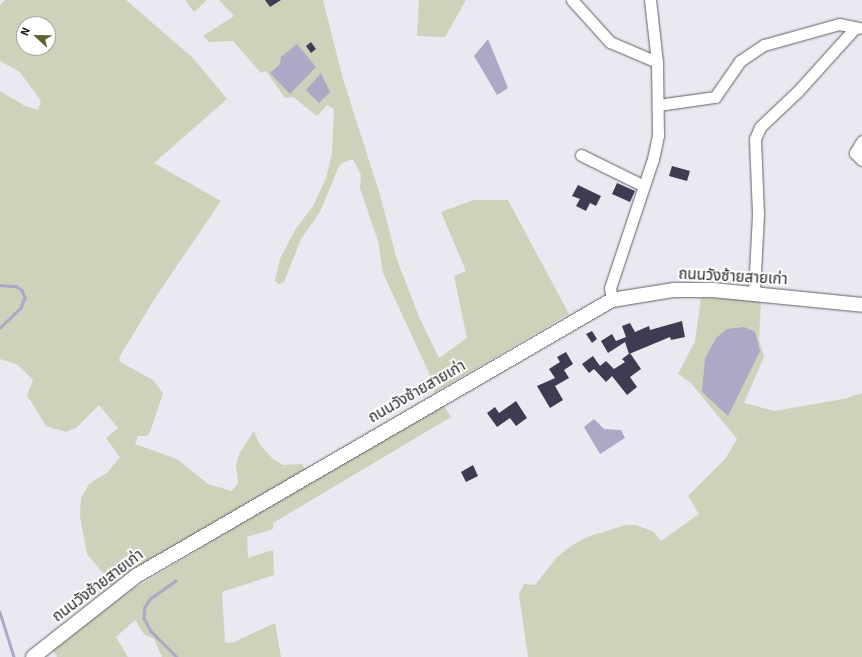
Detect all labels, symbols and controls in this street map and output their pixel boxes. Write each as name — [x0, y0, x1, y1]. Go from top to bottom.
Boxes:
north arrow — [16, 16, 56, 56]
text: N — [18, 26, 33, 38]
street label: ถนนวังซ้ายสายเก่า — [678, 265, 788, 289]
street label: ถนนวังซ้ายสายเก่า — [365, 357, 469, 427]
street label: ถนนวังซ้ายสายเก่า — [49, 546, 147, 626]

